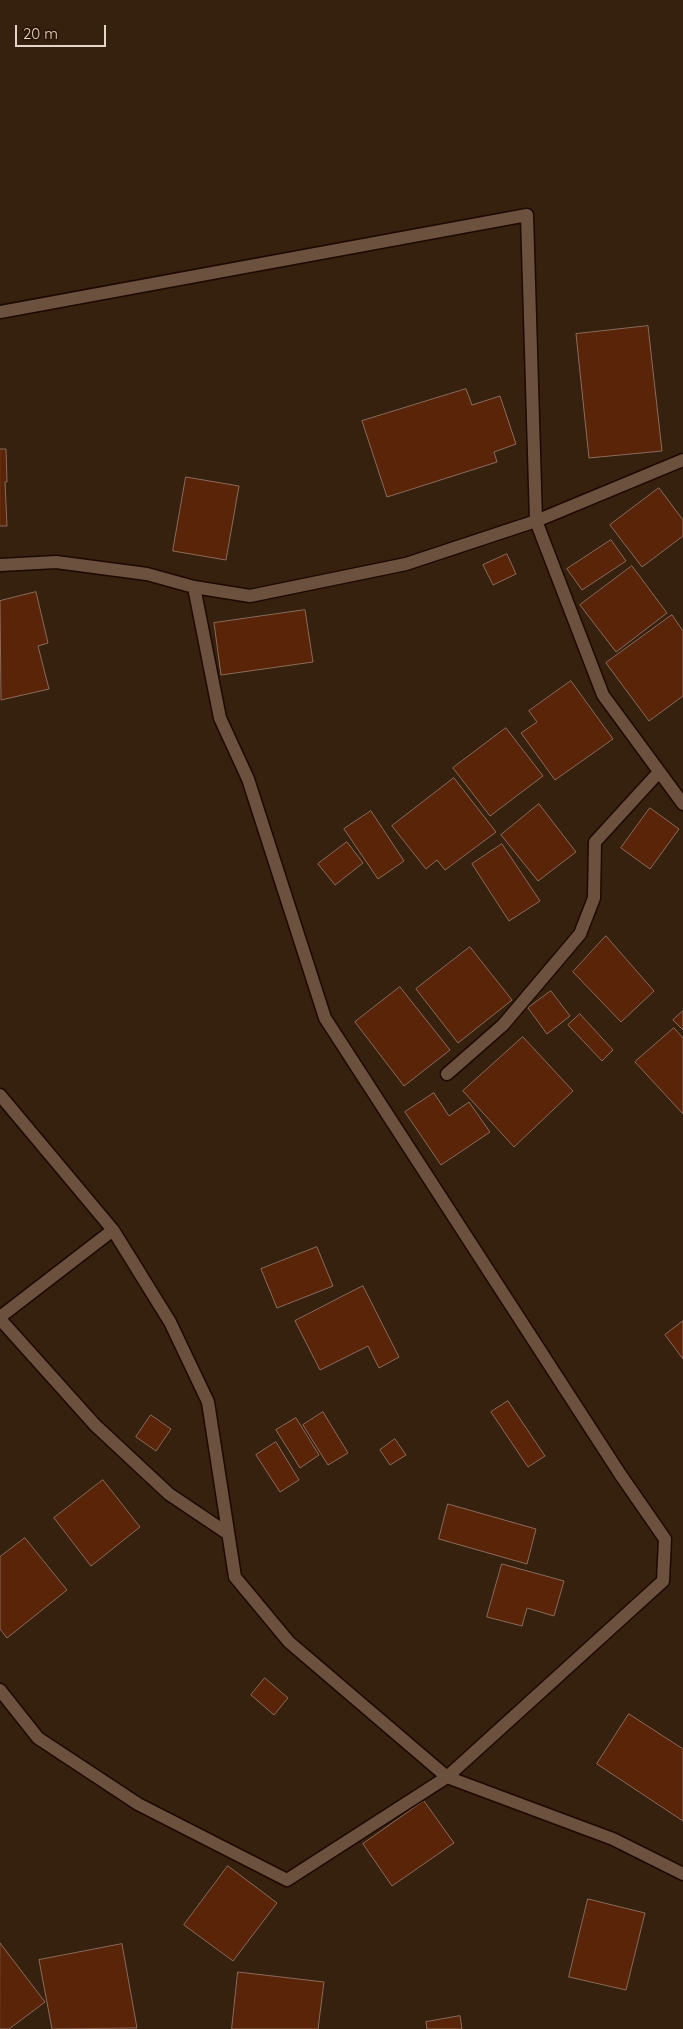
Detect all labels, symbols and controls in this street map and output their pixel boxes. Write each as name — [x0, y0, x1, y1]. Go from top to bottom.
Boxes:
scale bar — [18, 15, 109, 47]
text: 20 m — [23, 24, 58, 43]

